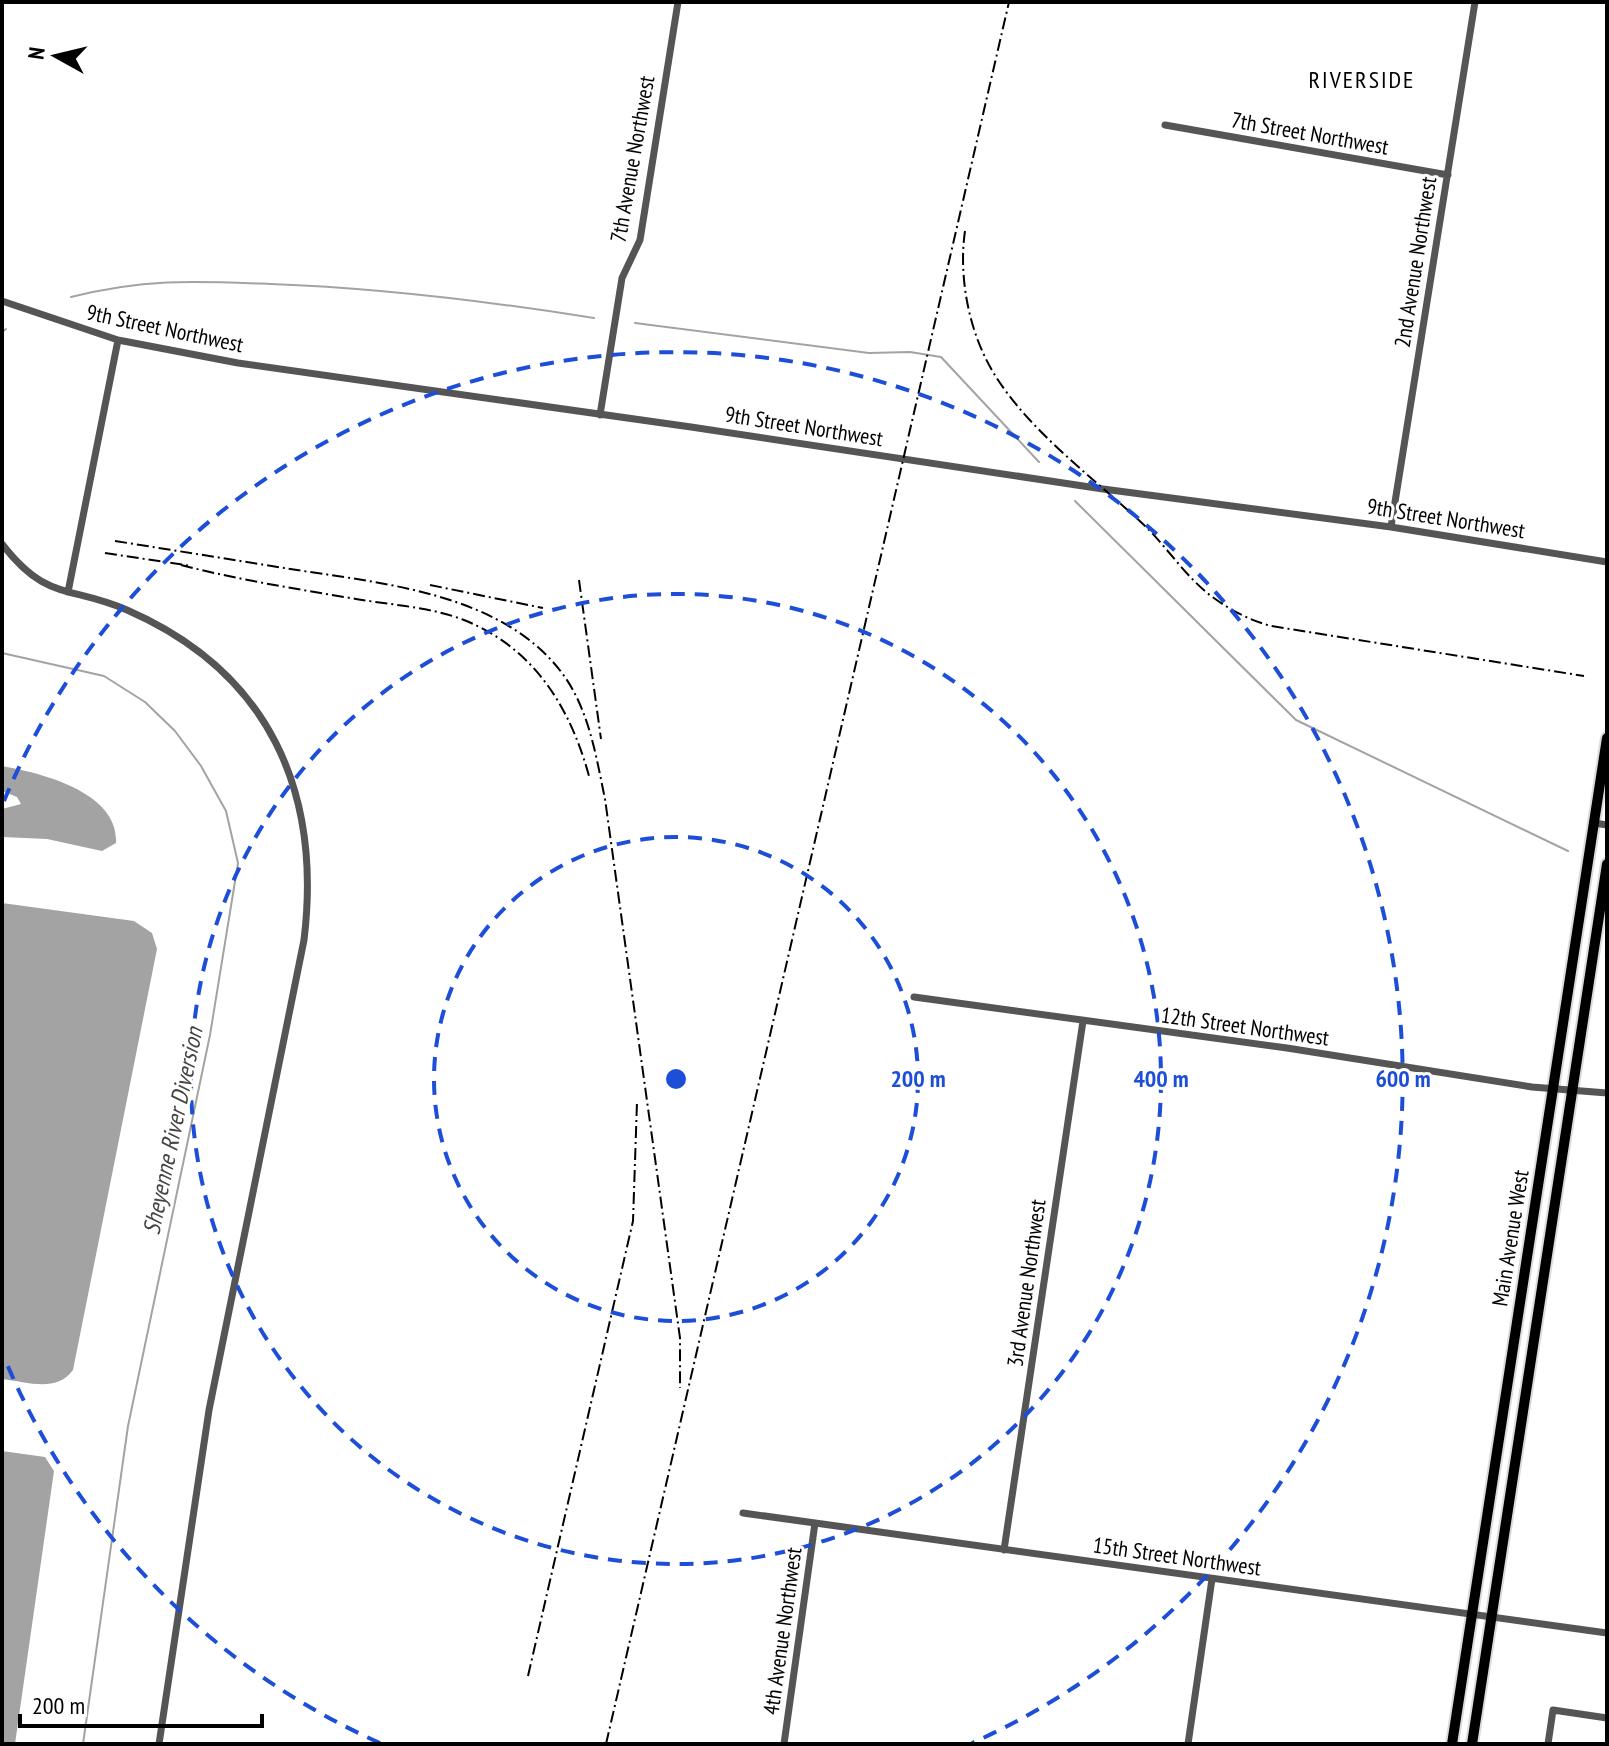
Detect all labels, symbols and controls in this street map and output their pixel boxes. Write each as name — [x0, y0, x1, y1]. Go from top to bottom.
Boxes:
north arrow — [16, 16, 96, 96]
text: N — [22, 45, 51, 61]
district label: RIVERSIDE — [1309, 64, 1415, 95]
street label: 7th Avenue Northwest — [604, 73, 660, 245]
street label: 7th Street Northwest — [1229, 105, 1391, 161]
street label: 2nd Avenue Northwest — [1388, 175, 1442, 349]
street label: 9th Street Northwest — [84, 298, 246, 358]
street label: 9th Street Northwest — [723, 400, 885, 452]
street label: 9th Street Northwest — [1365, 492, 1527, 544]
street label: 12th Street Northwest — [1159, 1000, 1331, 1052]
water label: Sheyenne River Diversion — [135, 1023, 210, 1237]
text: 200 m — [890, 1063, 946, 1094]
text: 400 m — [1133, 1063, 1189, 1094]
text: 600 m — [1375, 1063, 1431, 1094]
centre of rings — [662, 1065, 690, 1093]
street label: Main Avenue West — [1485, 1168, 1535, 1308]
street label: 3rd Avenue Northwest — [1000, 1197, 1052, 1369]
street label: 15th Street Northwest — [1091, 1530, 1263, 1582]
street label: 4th Avenue Northwest — [756, 1545, 808, 1717]
scale bar — [20, 1678, 262, 1728]
text: 200 m — [32, 1690, 85, 1721]

